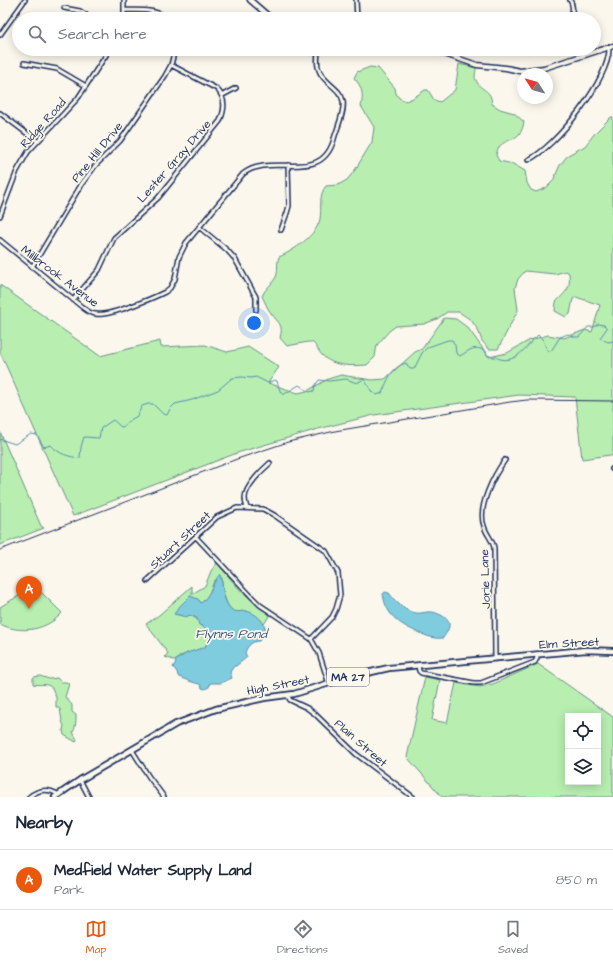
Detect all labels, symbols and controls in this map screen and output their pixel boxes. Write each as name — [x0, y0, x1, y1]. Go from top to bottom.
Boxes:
search box — [12, 12, 601, 56]
icon: search — [26, 23, 48, 45]
text: Search here — [58, 24, 147, 45]
north arrow — [517, 68, 553, 104]
street label: Ridge Road — [16, 95, 71, 153]
street label: Lester Gray Drive — [134, 116, 216, 207]
street label: Pine Hill Drive — [68, 118, 127, 186]
street label: Millbrook Avenue — [17, 241, 103, 312]
your location — [244, 313, 264, 333]
street label: Stuart Street — [146, 507, 215, 573]
street label: Jorie Lane — [476, 548, 495, 609]
pin: A — [16, 576, 42, 609]
water label: Flynns Pond — [195, 625, 269, 644]
street label: Elm Street — [539, 633, 600, 654]
road number: MA 27 — [327, 668, 369, 686]
street label: High Street — [246, 671, 311, 701]
map controls — [565, 713, 601, 785]
button: locate — [565, 713, 601, 749]
street label: Plain Street — [330, 716, 391, 771]
button: layers — [565, 749, 601, 785]
text: Nearby — [16, 811, 73, 835]
text: Medfield Water Supply Land — [54, 860, 252, 881]
text: A — [25, 871, 33, 889]
text: 850 m — [556, 871, 597, 889]
text: Park — [54, 881, 84, 899]
tab: Map — [85, 918, 107, 957]
tab: Directions — [277, 918, 328, 957]
tab: Saved — [498, 918, 528, 957]

